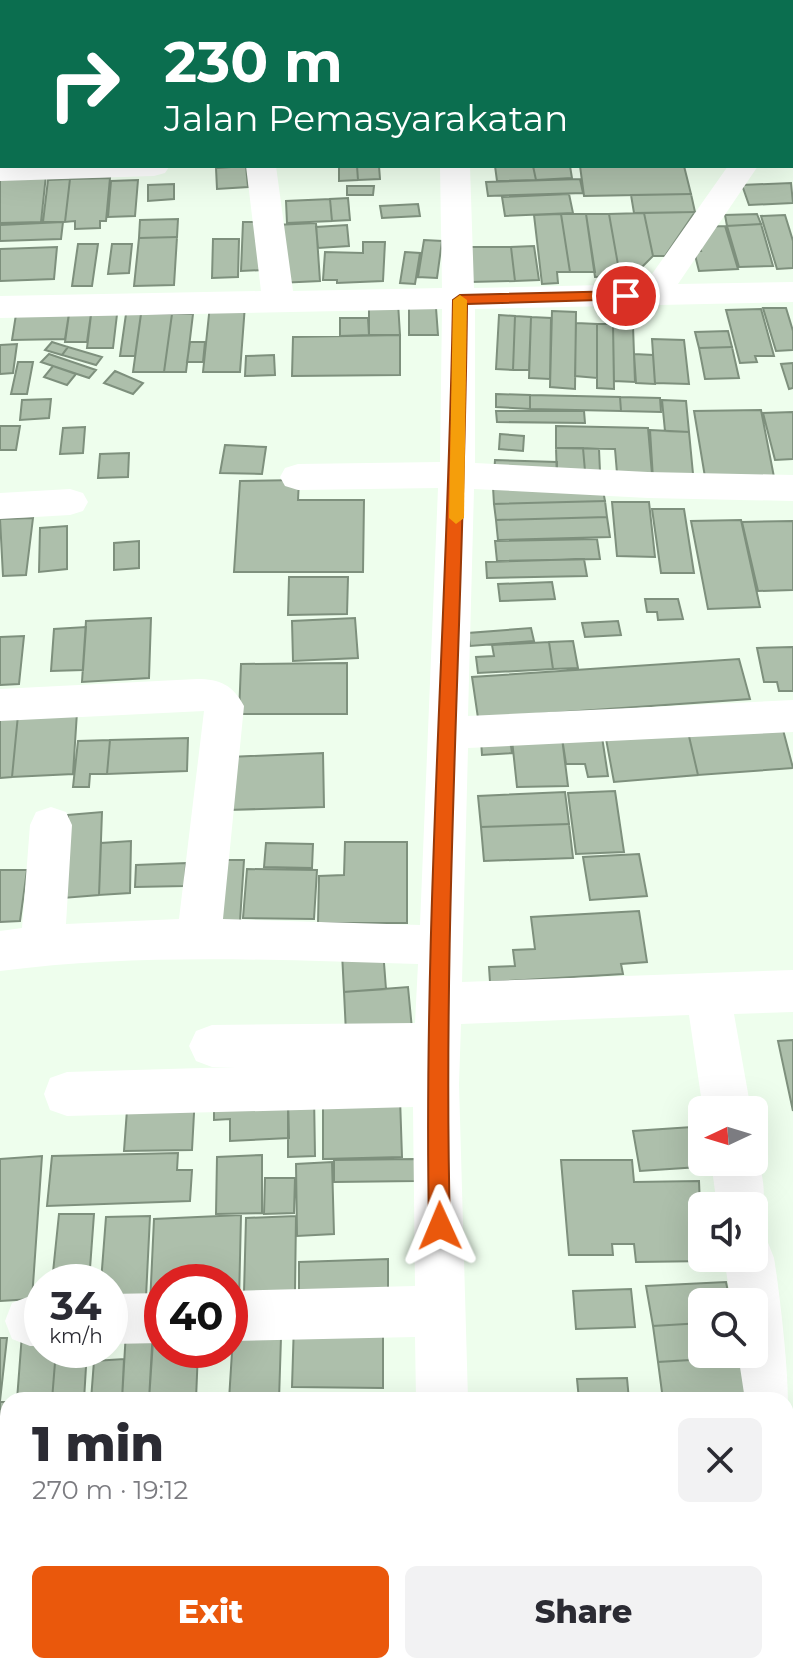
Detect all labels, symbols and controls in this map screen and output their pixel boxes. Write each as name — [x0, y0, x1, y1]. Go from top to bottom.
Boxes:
text: 230 m — [164, 28, 343, 96]
icon: right — [32, 32, 136, 136]
text: Jalan Pemasyarakatan — [164, 96, 568, 140]
pin — [592, 262, 660, 330]
icon: arrive — [604, 274, 648, 318]
north arrow — [688, 1096, 768, 1176]
map controls — [688, 1096, 768, 1368]
position arrow — [398, 1184, 482, 1268]
button: sound — [688, 1192, 768, 1272]
speed limit sign: 40 — [144, 1264, 248, 1368]
text: 34 — [50, 1281, 102, 1330]
button: search — [688, 1288, 768, 1368]
text: km/h — [49, 1324, 103, 1348]
text: 1 min — [32, 1415, 164, 1473]
button: close — [678, 1418, 762, 1502]
text: 270 m · 19:12 — [32, 1474, 188, 1506]
button: Exit — [32, 1566, 389, 1658]
button: Share — [405, 1566, 762, 1658]

